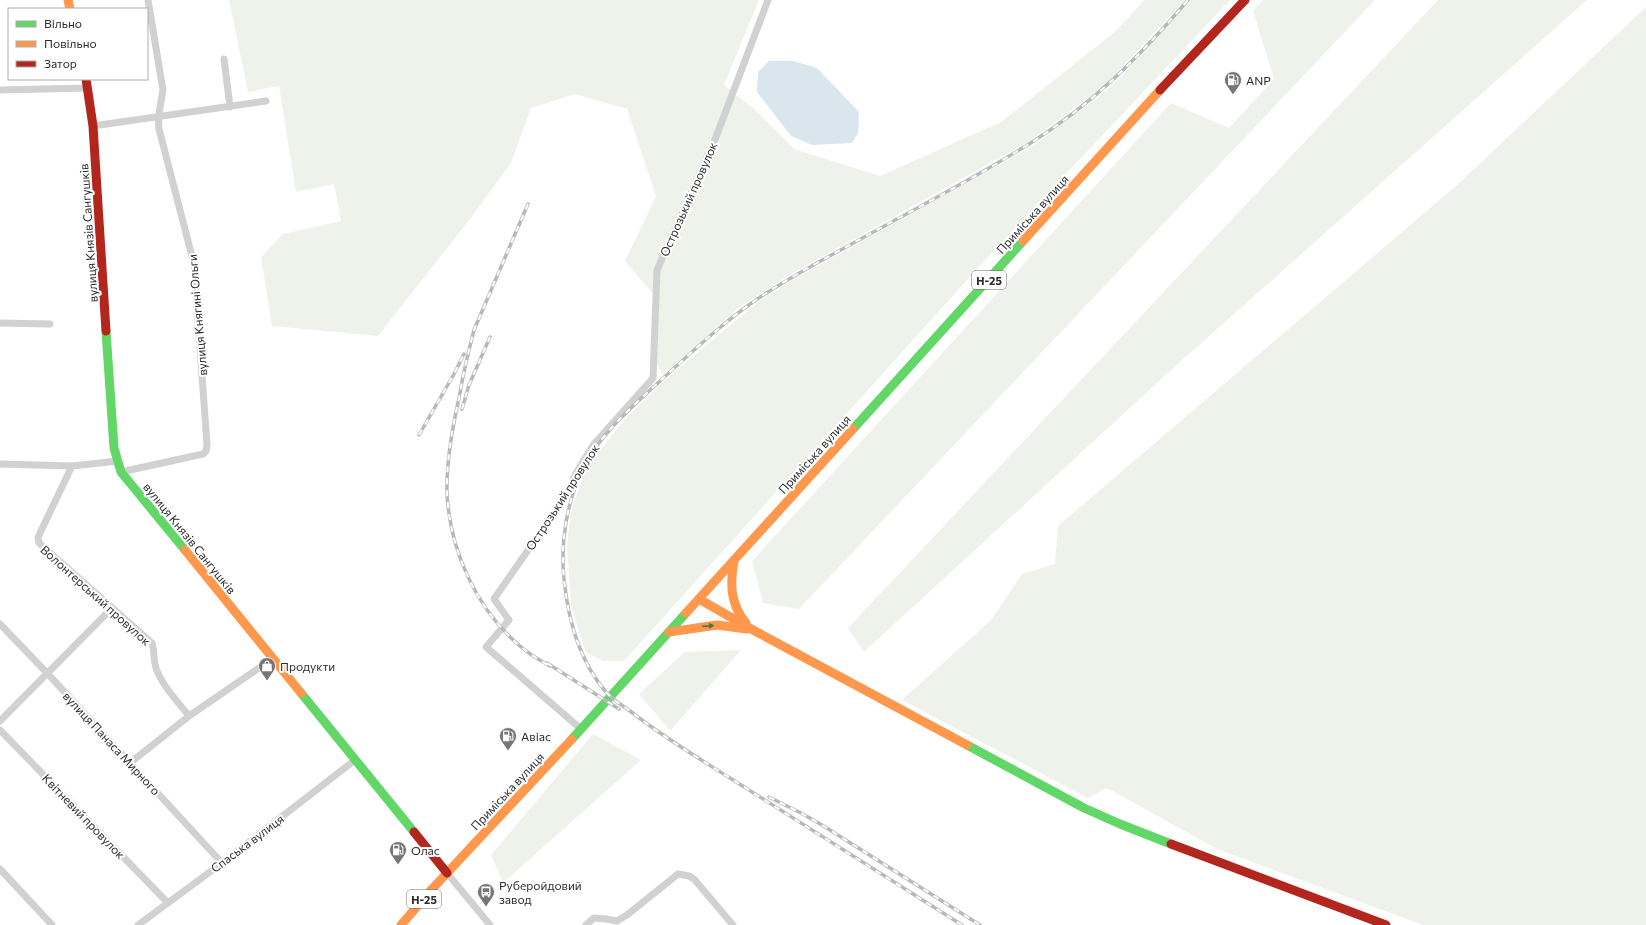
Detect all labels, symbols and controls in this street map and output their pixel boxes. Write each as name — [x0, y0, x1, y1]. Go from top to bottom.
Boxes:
legend — [8, 8, 148, 80]
text: Вільно — [44, 16, 82, 30]
text: Повільно — [44, 36, 97, 50]
text: Затор — [44, 56, 77, 70]
fuel station icon: ANP — [1223, 70, 1243, 95]
place label: ANP — [1246, 73, 1271, 87]
street label: Острозький провулок — [656, 139, 720, 258]
street label: вулиця Князів Сангушків — [76, 163, 100, 303]
street label: Приміська вулиця — [993, 172, 1071, 256]
street label: вулиця Княгині Ольги — [185, 254, 209, 376]
road number: Н-25 — [972, 271, 1006, 289]
street label: Приміська вулиця — [775, 412, 853, 496]
street label: Острозький провулок — [522, 441, 602, 553]
street label: вулиця Князів Сангушків — [141, 480, 239, 596]
street label: Волонтерський провулок — [38, 542, 154, 648]
one-way arrow — [702, 623, 714, 630]
shop icon: Продукти — [257, 656, 277, 681]
place label: Продукти — [280, 659, 335, 673]
street label: вулиця Панаса Мирного — [61, 689, 163, 797]
fuel station icon: Авіас — [498, 726, 518, 751]
place label: Авіас — [521, 729, 551, 743]
street label: Приміська вулиця — [468, 749, 546, 833]
street label: Квітневий провулок — [40, 771, 128, 862]
street label: Спаська вулиця — [208, 811, 286, 875]
fuel station icon: Олас — [388, 840, 408, 865]
place label: Олас — [411, 843, 440, 857]
place label: Руберойдовий завод — [499, 878, 582, 906]
bus stop icon: Руберойдовий завод — [476, 882, 496, 907]
road number: Н-25 — [407, 890, 441, 908]

